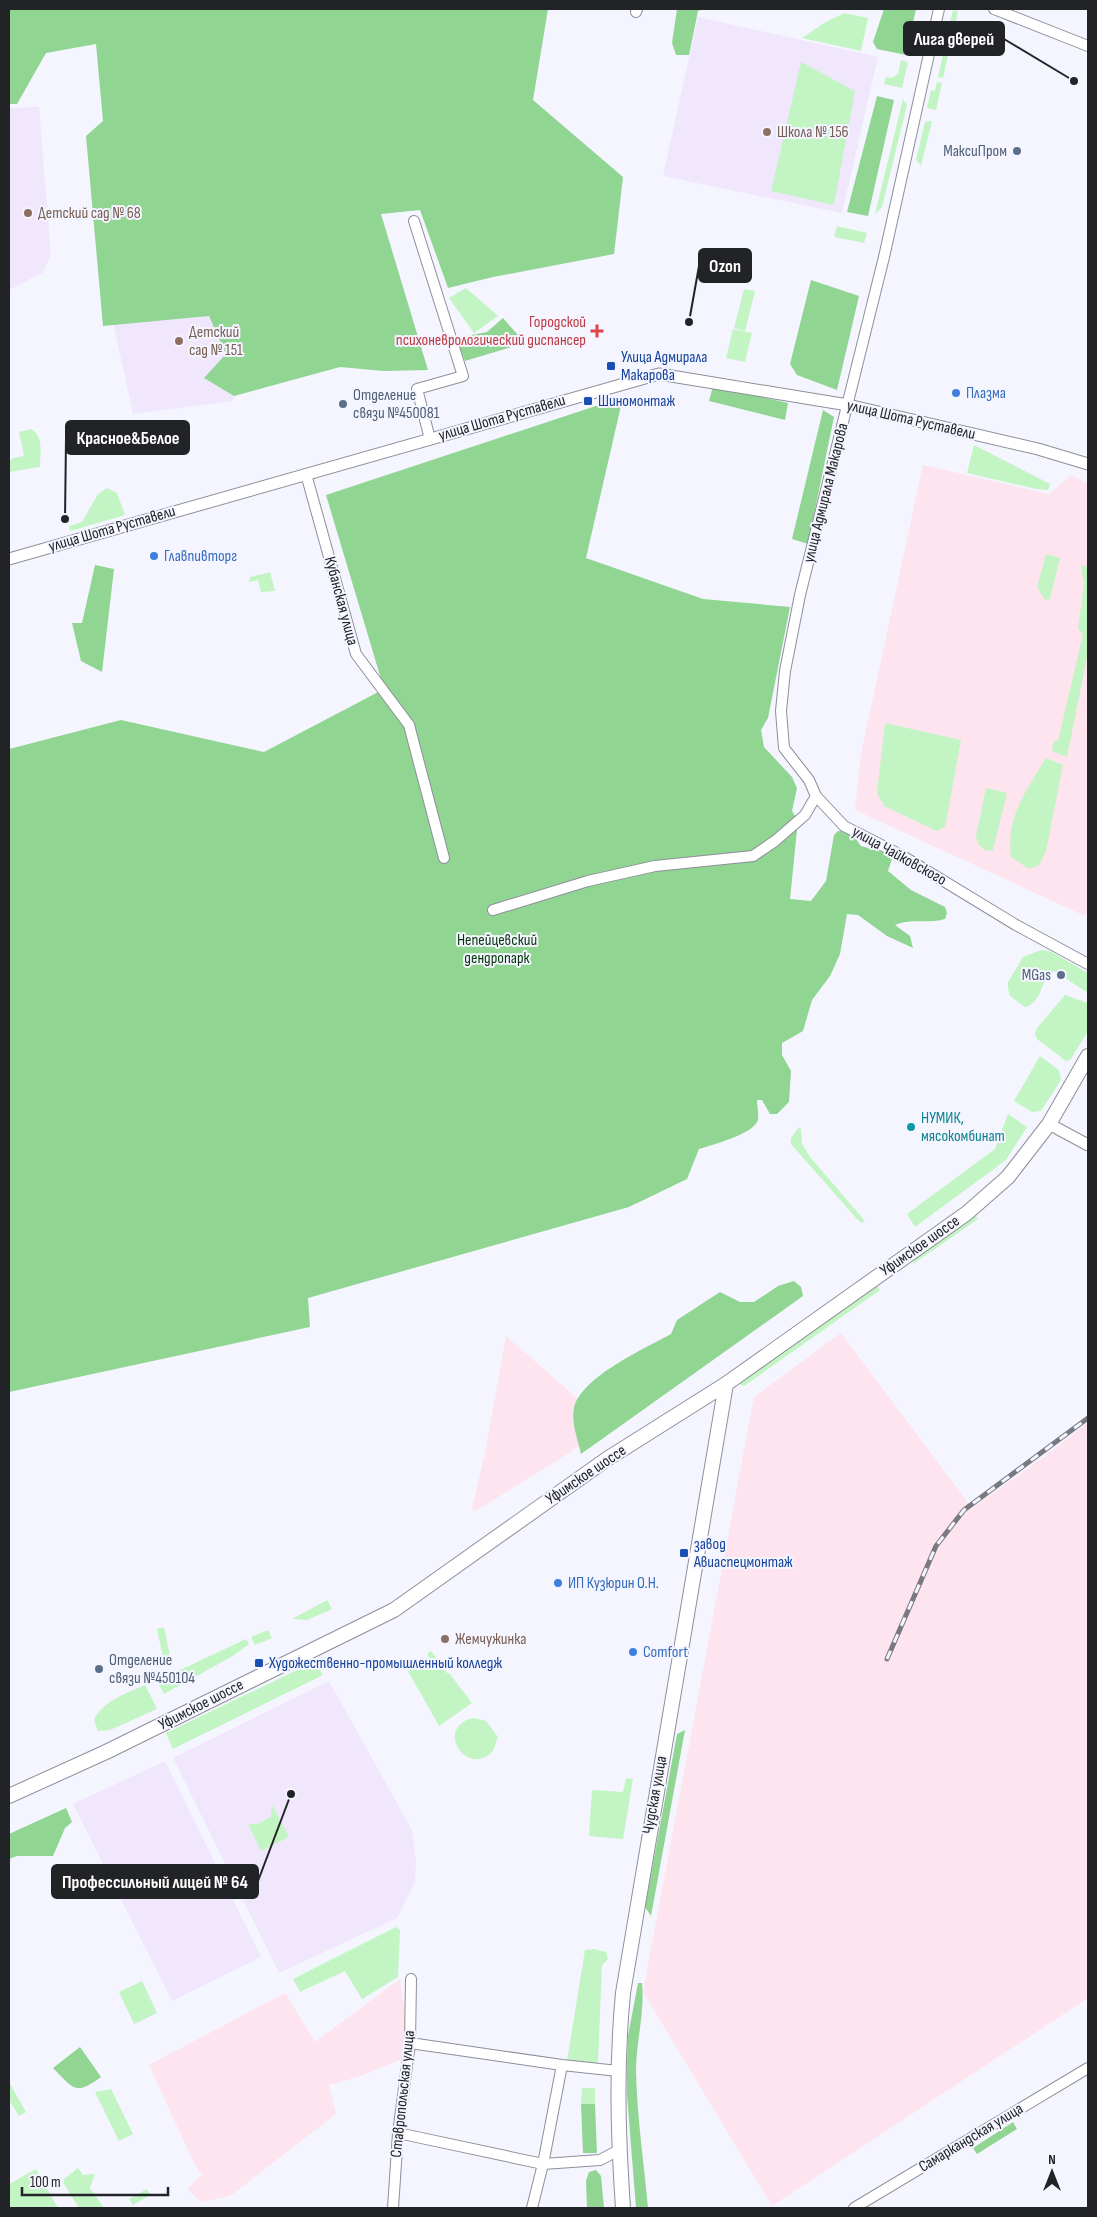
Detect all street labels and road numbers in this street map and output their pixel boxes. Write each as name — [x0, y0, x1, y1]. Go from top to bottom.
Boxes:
street label: улица Шота Руставели — [436, 391, 568, 445]
street label: улица Шота Руставели — [845, 396, 977, 444]
street label: улица Адмирала Макарова — [799, 421, 853, 565]
street label: улица Шота Руставели — [46, 502, 178, 556]
street label: Кубанская улица — [320, 555, 362, 647]
street label: улица Чайковского — [848, 822, 950, 890]
street label: Уфимское шоссе — [876, 1212, 964, 1280]
street label: Уфимское шоссе — [542, 1441, 630, 1509]
street label: Уфимское шоссе — [155, 1675, 247, 1735]
street label: Чудская улица — [639, 1754, 671, 1836]
street label: Ставропольская улица — [387, 2029, 419, 2159]
street label: Самаркандская улица — [915, 2099, 1027, 2177]

